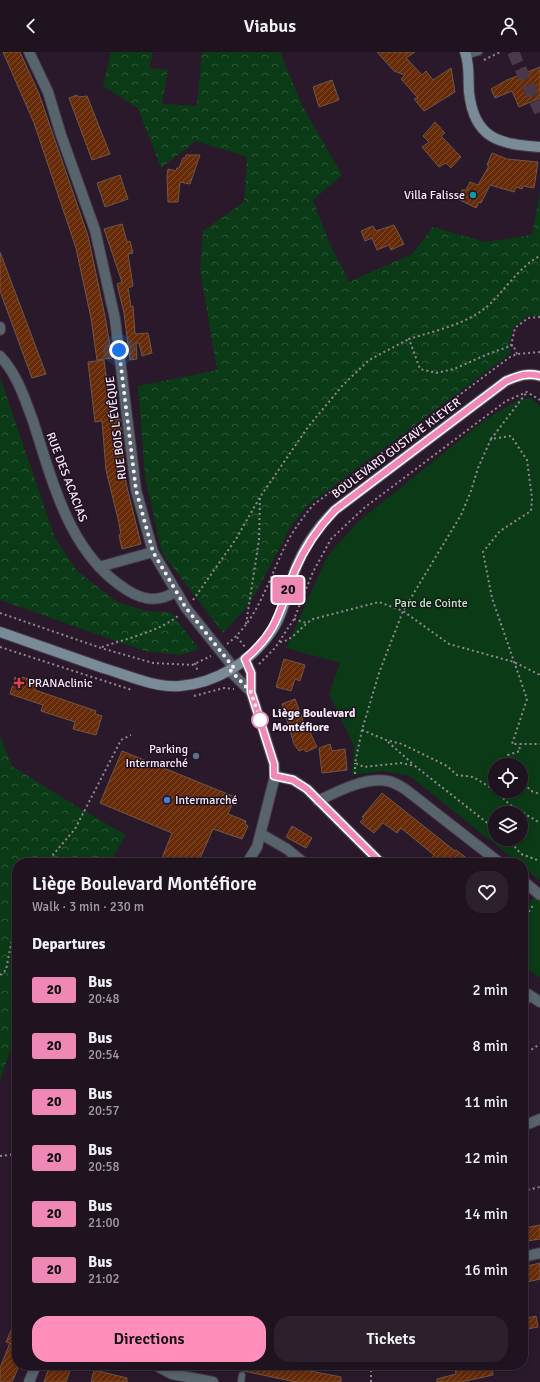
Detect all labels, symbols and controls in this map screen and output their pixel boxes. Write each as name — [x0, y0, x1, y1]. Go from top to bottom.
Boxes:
icon: back — [20, 15, 42, 37]
text: Viabus — [244, 15, 296, 37]
icon: person — [498, 15, 520, 37]
place label: Villa Falisse — [404, 188, 465, 203]
marker: Villa Falisse — [468, 190, 478, 200]
your location — [109, 340, 129, 360]
street label: RUE BOIS L'ÉVÊQUE — [103, 375, 130, 480]
street label: BOULEVARD GUSTAVE KLEYER — [329, 395, 464, 502]
street label: RUE DES ACACIAS — [43, 430, 91, 524]
line badge: 20 — [270, 577, 306, 603]
text: 20 — [280, 581, 296, 598]
park label: Parc de Cointe — [394, 596, 468, 611]
place label: PRANAclinic — [28, 676, 93, 691]
marker: PRANAclinic — [13, 677, 25, 689]
place label: Liège Boulevard Montéfiore — [272, 706, 356, 735]
marker: Liège Boulevard Montéfiore — [251, 711, 269, 729]
place label: Parking Intermarché — [125, 742, 188, 771]
marker: Parking Intermarché — [191, 751, 201, 761]
map controls — [488, 758, 528, 846]
button: locate — [488, 758, 528, 798]
place label: Intermarché — [175, 793, 238, 808]
marker: Intermarché — [162, 795, 172, 805]
button: layers — [488, 806, 528, 846]
button: heart — [466, 871, 508, 913]
text: Liège Boulevard Montéfiore — [32, 872, 257, 896]
text: Walk · 3 min · 230 m — [32, 899, 144, 915]
text: Departures — [32, 935, 105, 953]
text: Bus — [88, 973, 112, 991]
text: 20 — [46, 981, 62, 998]
text: 2 min — [472, 981, 508, 999]
text: 20:48 — [88, 991, 120, 1007]
text: Bus — [88, 1029, 112, 1047]
text: 20 — [46, 1037, 62, 1054]
text: 8 min — [472, 1037, 508, 1055]
text: 20:54 — [88, 1047, 120, 1063]
text: Bus — [88, 1085, 112, 1103]
text: 20 — [46, 1093, 62, 1110]
text: 11 min — [464, 1093, 508, 1111]
text: 20:57 — [88, 1103, 120, 1119]
text: Bus — [88, 1141, 112, 1159]
text: 20 — [46, 1149, 62, 1166]
text: 12 min — [464, 1149, 508, 1167]
text: 20:58 — [88, 1159, 120, 1175]
text: Bus — [88, 1197, 112, 1215]
text: 20 — [46, 1205, 62, 1222]
text: 14 min — [464, 1205, 508, 1223]
text: 21:00 — [88, 1215, 120, 1231]
text: Bus — [88, 1253, 112, 1271]
text: 20 — [46, 1261, 62, 1278]
text: 16 min — [464, 1261, 508, 1279]
text: 21:02 — [88, 1271, 120, 1287]
button: Directions — [32, 1316, 266, 1362]
button: Tickets — [274, 1316, 508, 1362]

